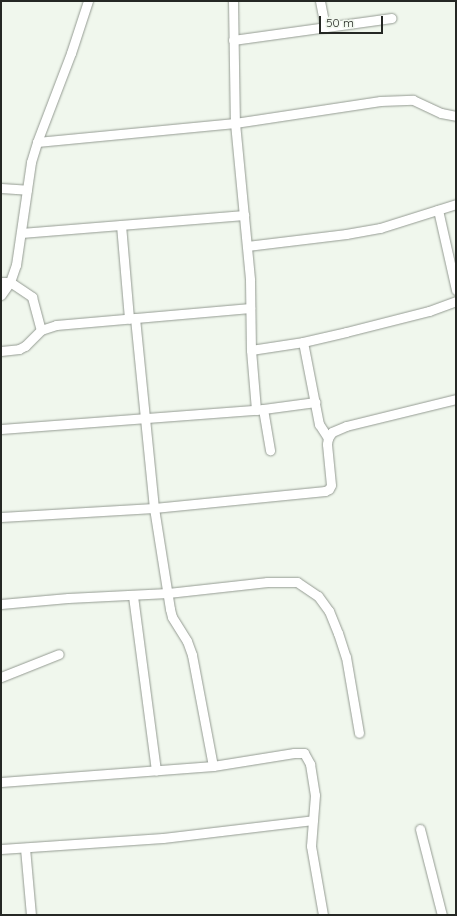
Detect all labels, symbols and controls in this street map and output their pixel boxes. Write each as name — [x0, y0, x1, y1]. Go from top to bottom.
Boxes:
scale bar — [321, 8, 385, 34]
text: 50 m — [326, 15, 354, 30]

